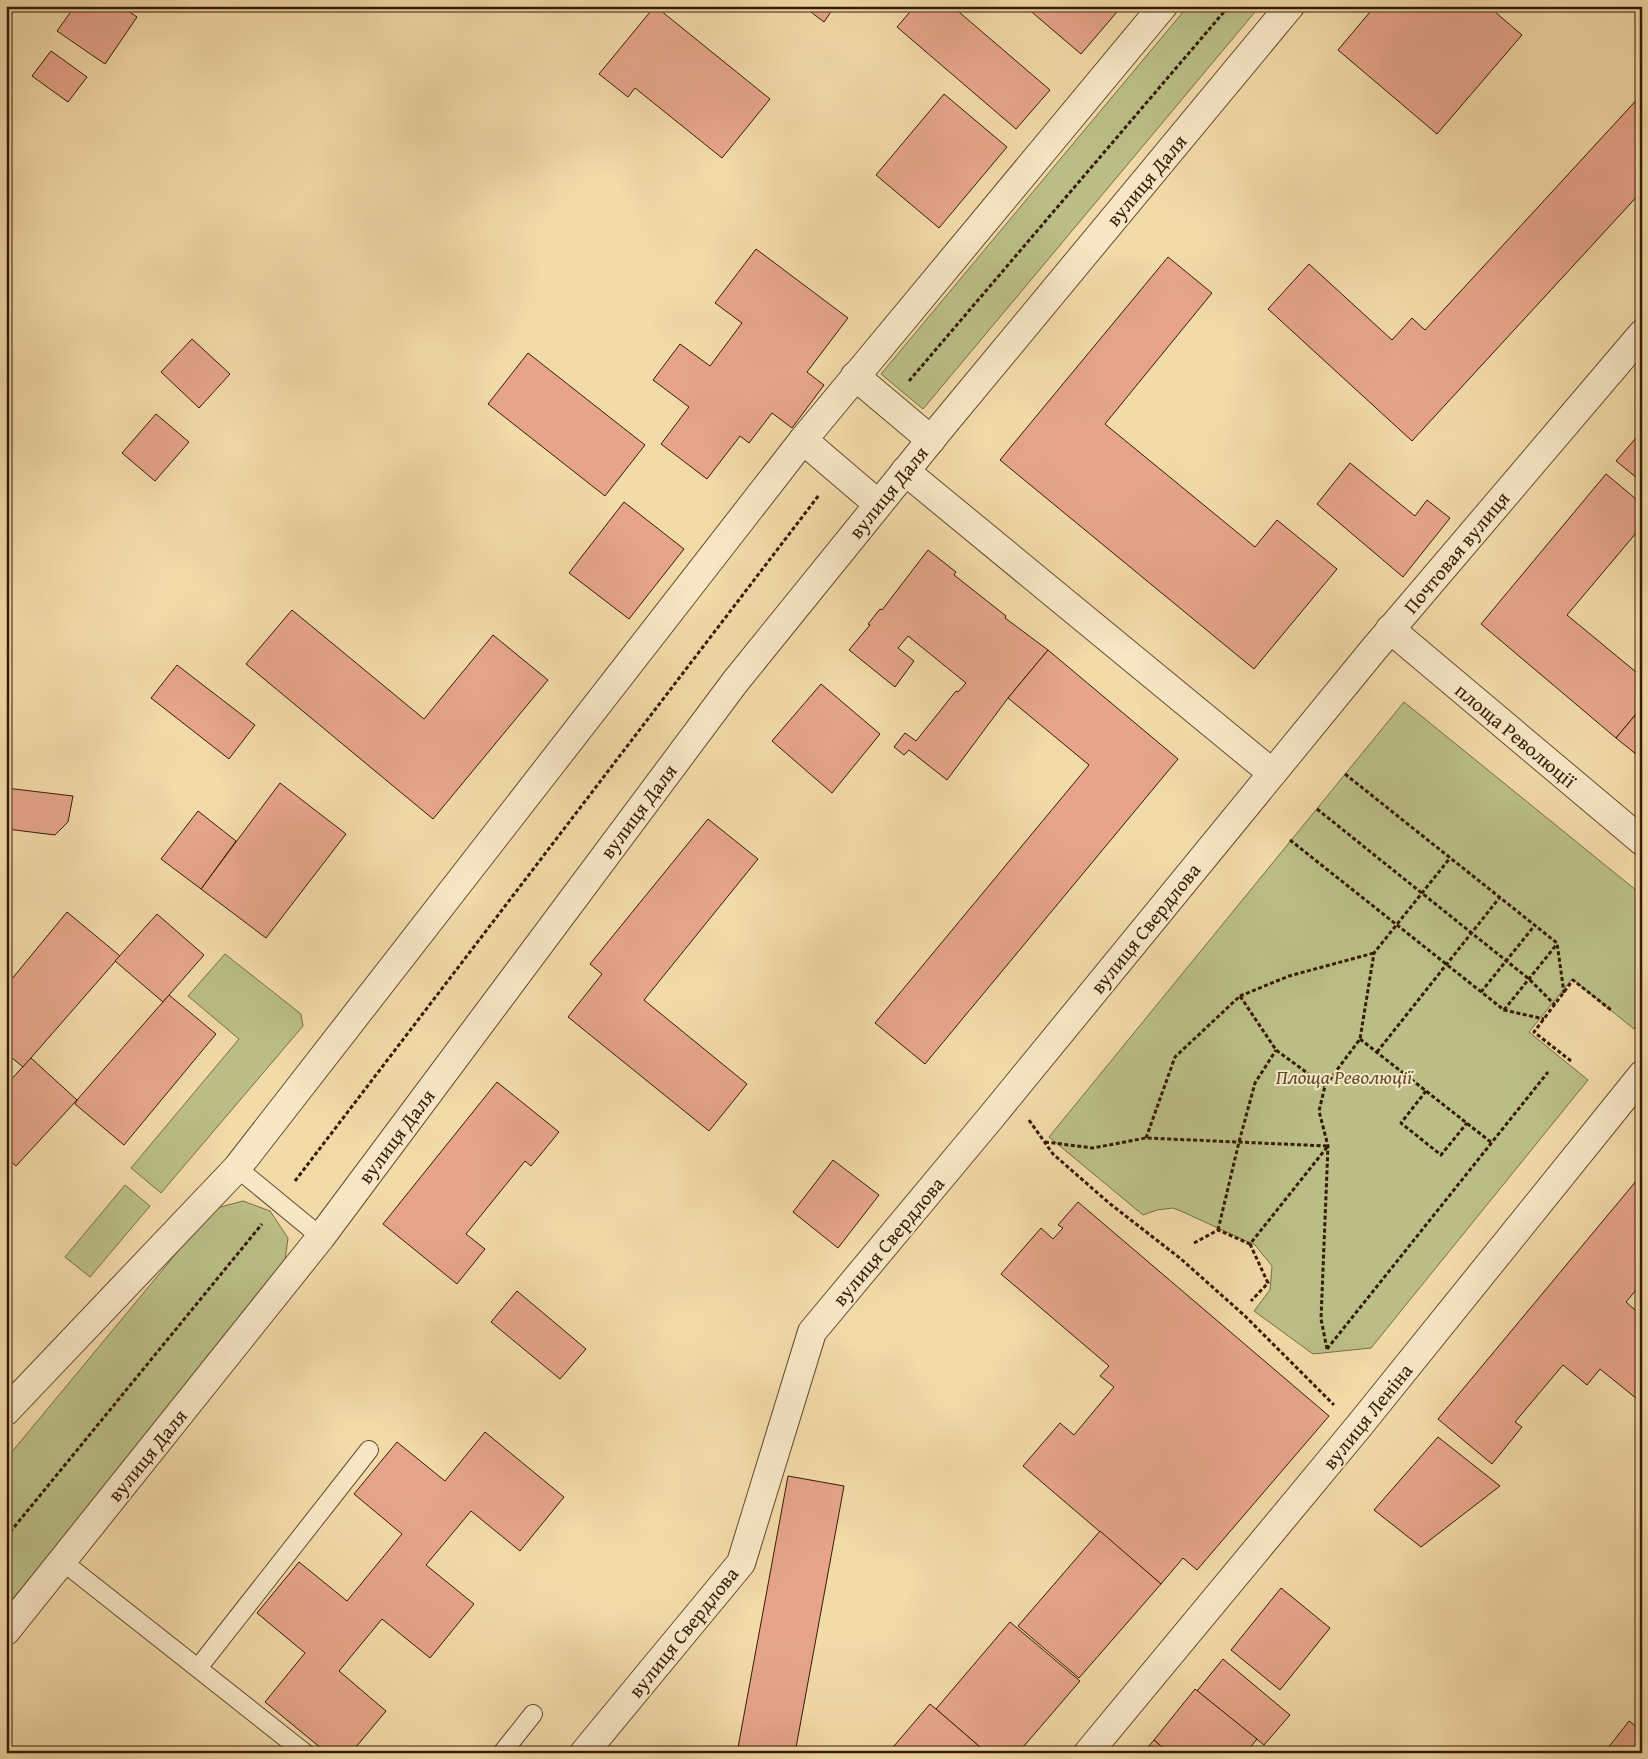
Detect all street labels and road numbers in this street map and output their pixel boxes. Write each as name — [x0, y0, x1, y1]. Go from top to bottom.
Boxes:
street label: вулиця Даля — [1099, 128, 1193, 232]
street label: вулиця Даля — [841, 439, 935, 545]
street label: Почтовая вулиця — [1396, 485, 1516, 619]
street label: площа Революції — [1449, 676, 1583, 794]
street label: вулиця Даля — [593, 757, 683, 865]
street label: вулиця Свердлова — [1083, 856, 1207, 1000]
street label: вулиця Даля — [351, 1082, 441, 1190]
street label: вулиця Свердлова — [825, 1170, 951, 1312]
street label: вулиця Леніна — [1315, 1356, 1419, 1475]
street label: вулиця Даля — [100, 1402, 194, 1508]
street label: вулиця Свердлова — [621, 1560, 745, 1704]

